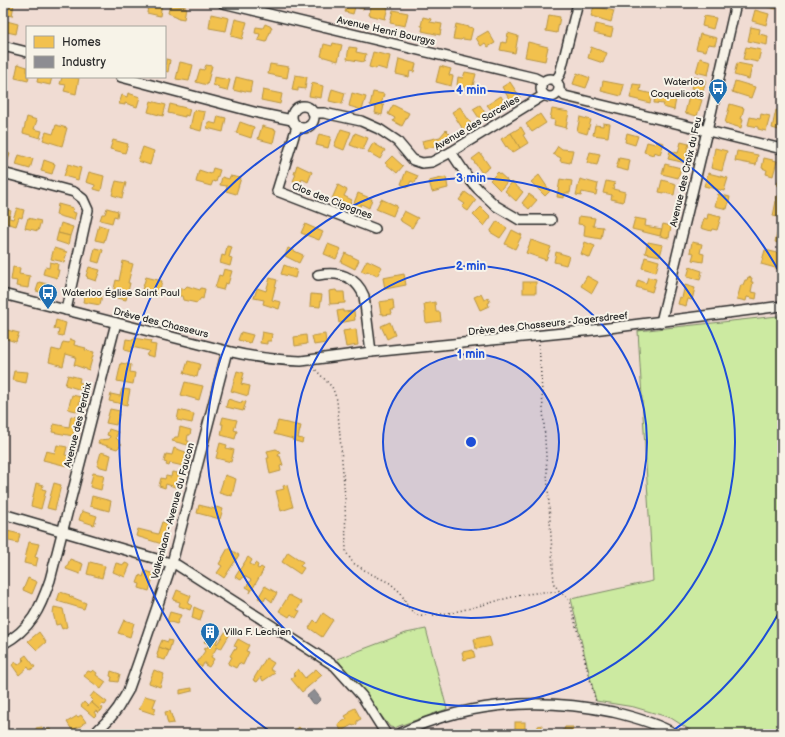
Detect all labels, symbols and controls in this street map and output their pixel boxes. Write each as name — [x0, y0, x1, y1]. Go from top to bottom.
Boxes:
street label: Avenue Henri Bourgys — [336, 14, 436, 48]
legend — [26, 26, 166, 78]
text: Homes — [62, 35, 101, 50]
text: Industry — [62, 55, 107, 70]
place label: Waterloo Coquelicots — [651, 76, 704, 100]
bus stop icon: Waterloo Coquelicots — [707, 77, 729, 105]
text: 4 min — [456, 83, 486, 98]
street label: Avenue des Sarcelles — [432, 93, 522, 153]
street label: Avenue des Croix du Feu — [667, 116, 705, 228]
text: 3 min — [456, 171, 486, 186]
street label: Clos des Cigognes — [290, 180, 374, 222]
text: 2 min — [456, 259, 486, 274]
bus stop icon: Waterloo Église Saint Paul — [37, 282, 59, 310]
place label: Waterloo Église Saint Paul — [62, 287, 180, 299]
street label: Drève des Chasseurs — [112, 305, 210, 341]
street label: Drève des Chasseurs - Jagersdreef — [468, 310, 628, 338]
text: 1 min — [457, 347, 485, 362]
street label: Avenue des Perdrix — [62, 381, 94, 469]
centre of rings — [464, 435, 478, 449]
street label: Valkenlaan - Avenue du Faucon — [149, 441, 197, 581]
building icon: Villa F. Lechien — [199, 621, 221, 649]
place label: Villa F. Lechien — [224, 626, 292, 638]

